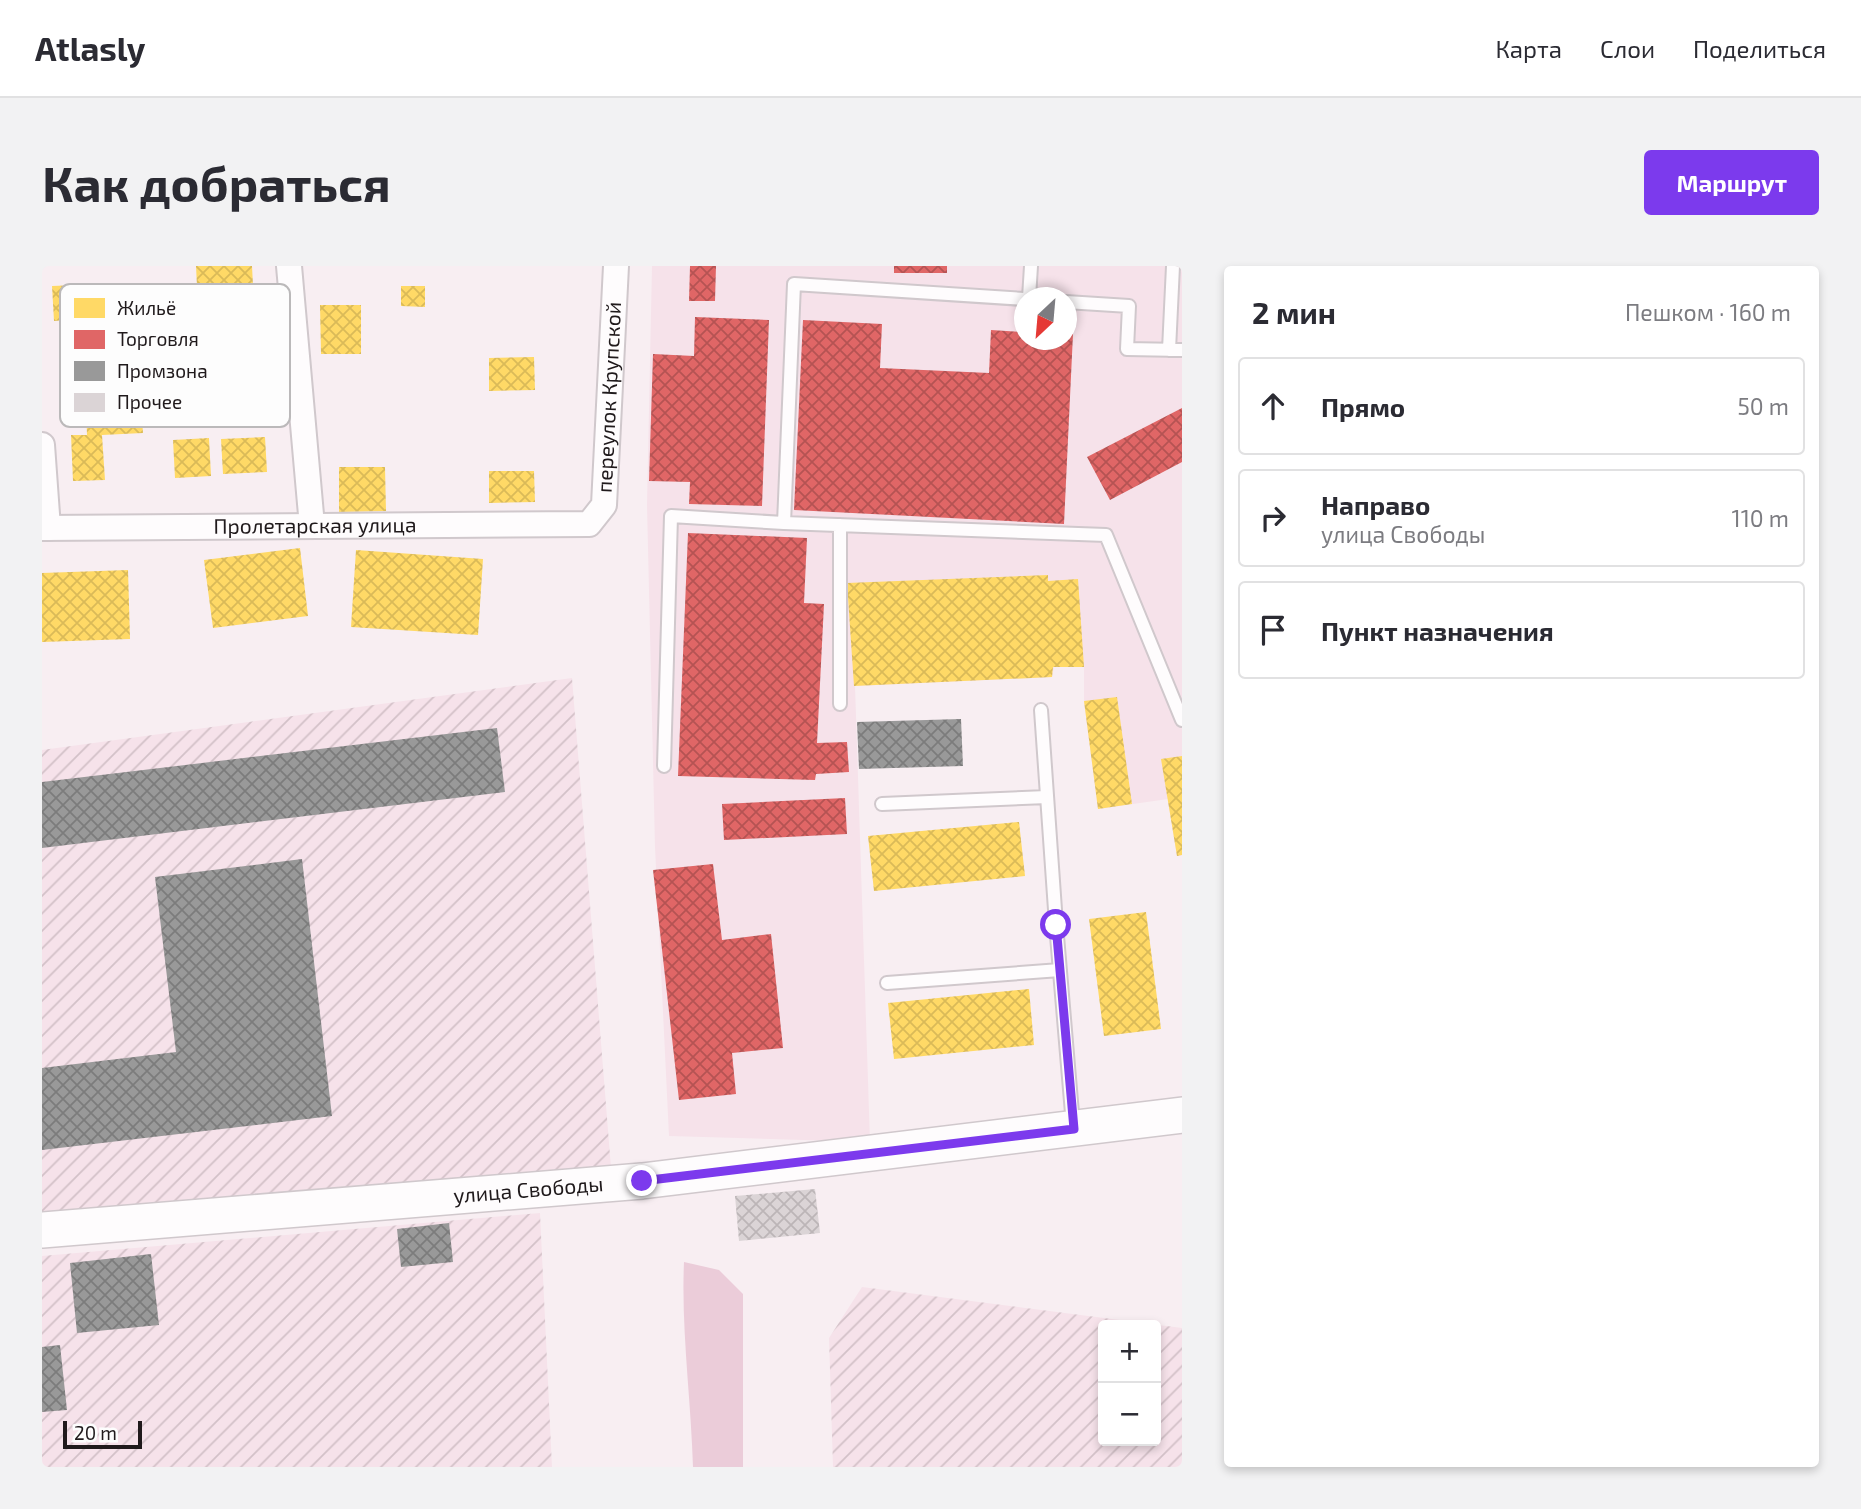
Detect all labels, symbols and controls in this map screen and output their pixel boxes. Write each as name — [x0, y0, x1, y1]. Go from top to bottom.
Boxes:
text: Atlasly — [35, 28, 145, 68]
text: Карта — [1495, 34, 1562, 63]
text: Слои — [1600, 34, 1655, 63]
text: Поделиться — [1693, 34, 1826, 63]
button: Маршрут — [1644, 150, 1819, 215]
text: Как добраться — [42, 153, 391, 212]
legend — [60, 284, 290, 427]
north arrow — [1014, 287, 1077, 350]
text: 2 мин — [1252, 294, 1336, 330]
text: Жильё — [117, 296, 176, 319]
text: Пешком · 160 m — [1625, 298, 1791, 326]
street label: переулок Крупской — [591, 301, 625, 493]
text: Торговля — [117, 327, 199, 350]
text: Промзона — [117, 359, 208, 382]
icon: ahead — [1254, 387, 1292, 425]
text: Прочее — [117, 390, 182, 413]
text: Прямо — [1321, 391, 1405, 422]
text: 50 m — [1738, 392, 1789, 420]
text: Направо — [1321, 489, 1430, 520]
icon: right — [1254, 499, 1292, 537]
text: 110 m — [1732, 504, 1789, 532]
street label: Пролетарская улица — [213, 511, 417, 538]
text: улица Свободы — [1321, 520, 1485, 548]
icon: arrive — [1254, 611, 1292, 649]
text: Пункт назначения — [1321, 615, 1554, 646]
route start — [1040, 909, 1071, 940]
route end — [626, 1165, 657, 1196]
street label: улица Свободы — [452, 1170, 604, 1208]
map controls — [1098, 1320, 1161, 1446]
button: + — [1098, 1320, 1161, 1383]
button: − — [1098, 1383, 1161, 1446]
scale bar — [63, 1418, 142, 1450]
text: 20 m — [74, 1421, 117, 1444]

